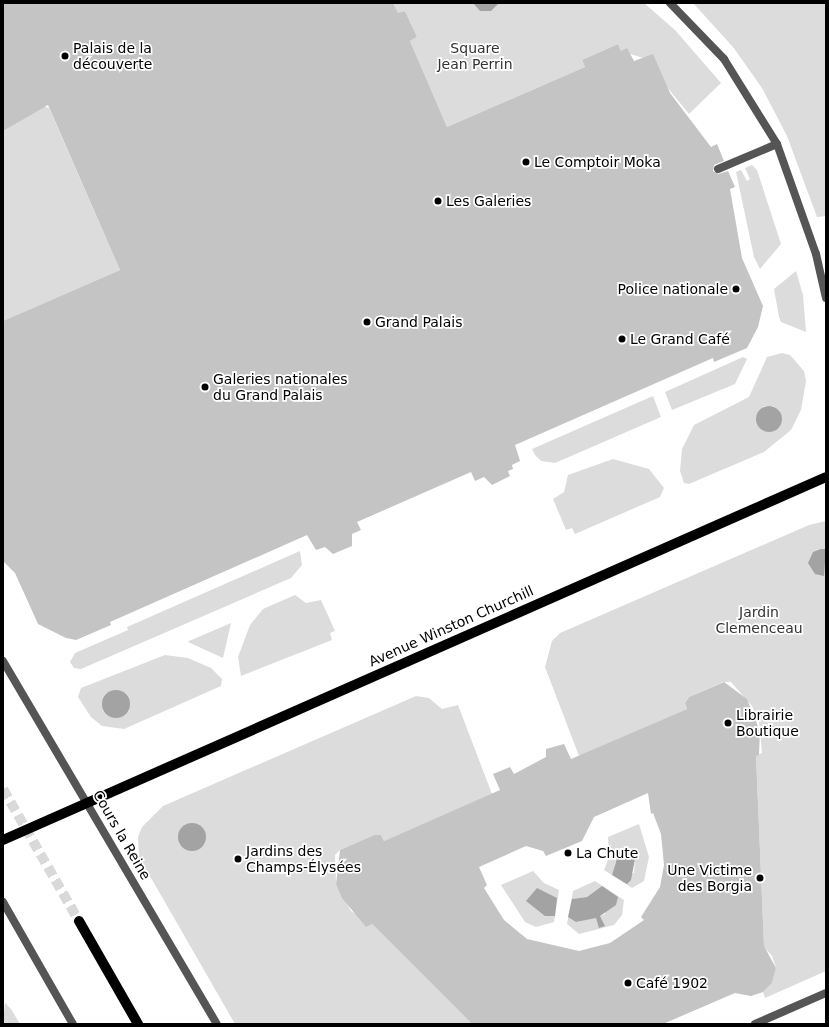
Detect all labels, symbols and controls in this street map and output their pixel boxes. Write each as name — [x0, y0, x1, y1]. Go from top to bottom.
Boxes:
place label: Palais de la découverte — [73, 40, 152, 72]
park label: Square Jean Perrin — [437, 40, 513, 72]
marker: Palais de la découverte — [60, 51, 70, 61]
place label: Le Comptoir Moka — [534, 154, 661, 170]
marker: Le Comptoir Moka — [521, 157, 531, 167]
place label: Les Galeries — [446, 193, 531, 209]
marker: Les Galeries — [433, 196, 443, 206]
place label: Police nationale — [618, 281, 728, 297]
marker: Police nationale — [731, 284, 741, 294]
place label: Grand Palais — [375, 314, 462, 330]
marker: Grand Palais — [362, 317, 372, 327]
place label: Le Grand Café — [630, 331, 730, 347]
marker: Le Grand Café — [617, 334, 627, 344]
place label: Galeries nationales du Grand Palais — [213, 371, 348, 404]
marker: Galeries nationales du Grand Palais — [200, 382, 210, 392]
street label: Avenue Winston Churchill — [366, 582, 536, 670]
park label: Jardin Clemenceau — [715, 604, 803, 636]
place label: Librairie Boutique — [736, 707, 799, 740]
marker: Librairie Boutique — [723, 718, 733, 728]
street label: Cours la Reine — [90, 787, 154, 883]
place label: Jardins des Champs-Élysées — [246, 843, 361, 876]
place label: La Chute — [576, 845, 638, 861]
marker: La Chute — [563, 848, 573, 858]
marker: Jardins des Champs-Élysées — [233, 854, 243, 864]
place label: Une Victime des Borgia — [667, 862, 752, 894]
marker: Une Victime des Borgia — [755, 873, 765, 883]
place label: Café 1902 — [636, 975, 708, 991]
marker: Café 1902 — [623, 978, 633, 988]

